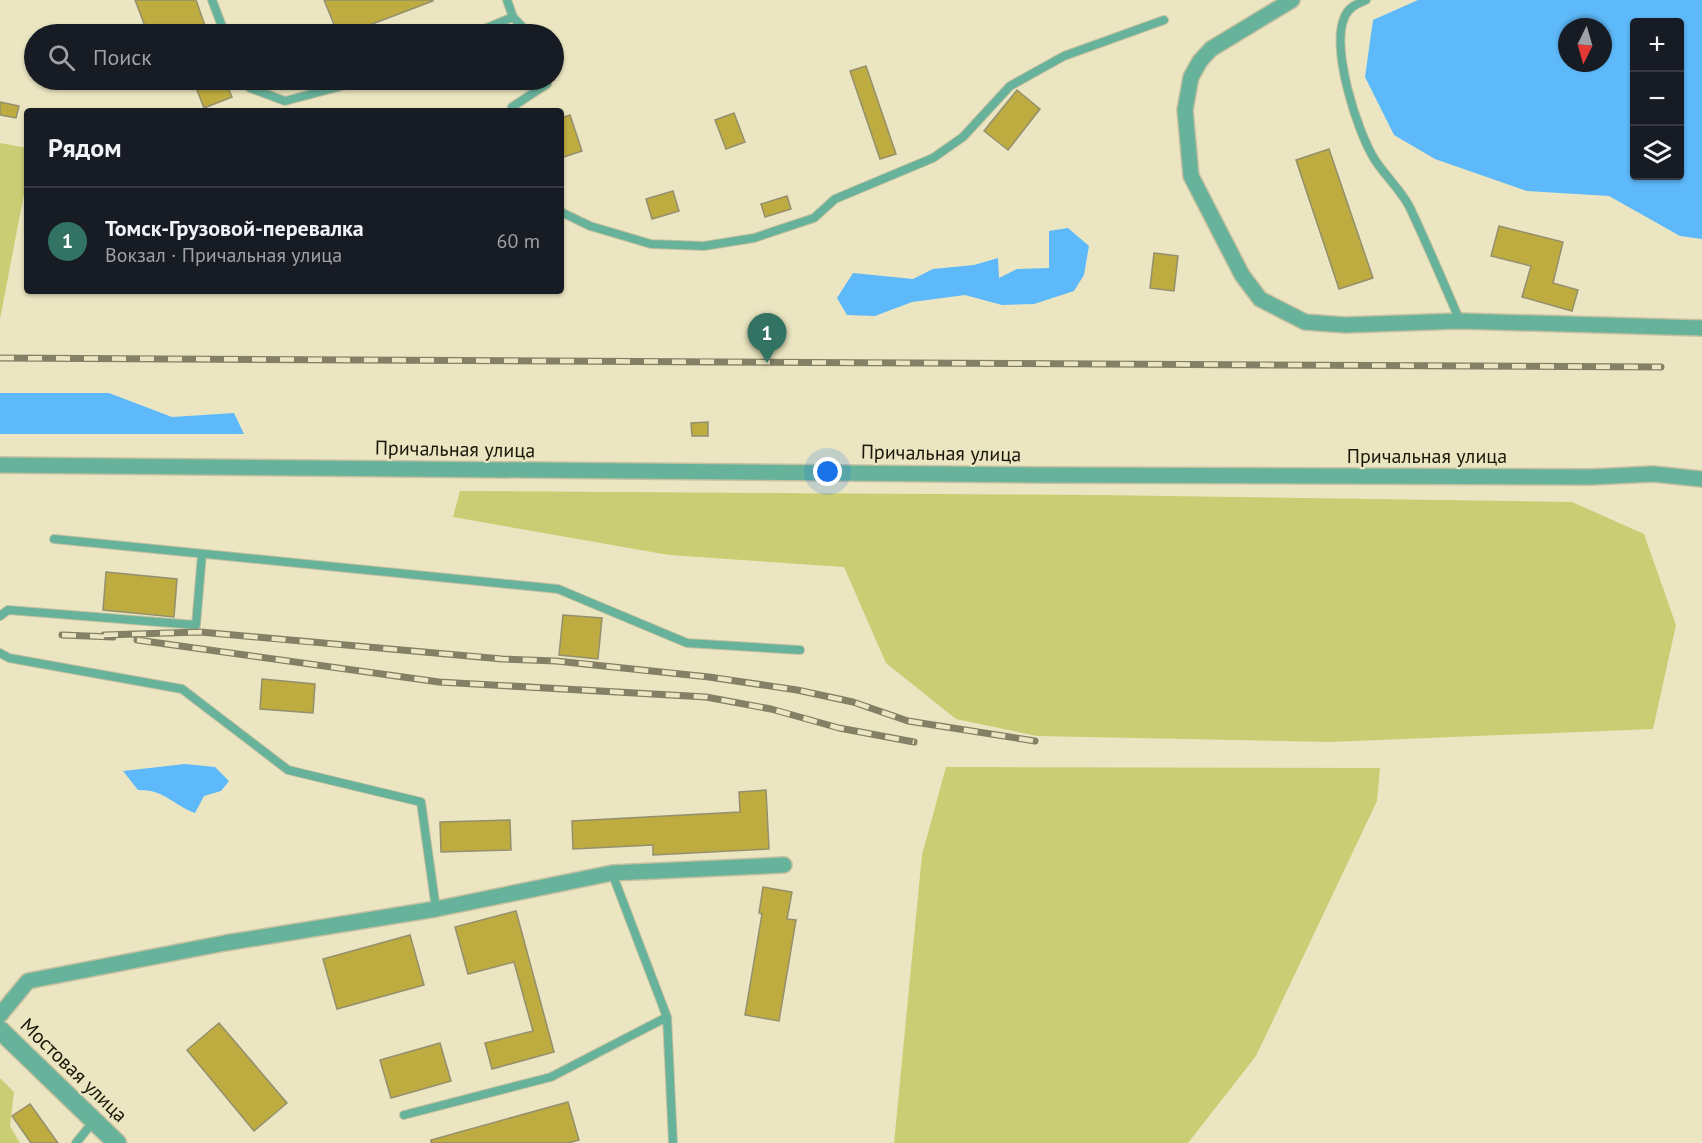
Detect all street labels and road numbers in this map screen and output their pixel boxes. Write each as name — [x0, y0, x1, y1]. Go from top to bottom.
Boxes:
street label: Причальная улица — [375, 435, 535, 463]
street label: Причальная улица — [861, 439, 1021, 467]
street label: Причальная улица — [1347, 443, 1507, 469]
street label: Мостовая улица — [15, 1012, 133, 1128]

